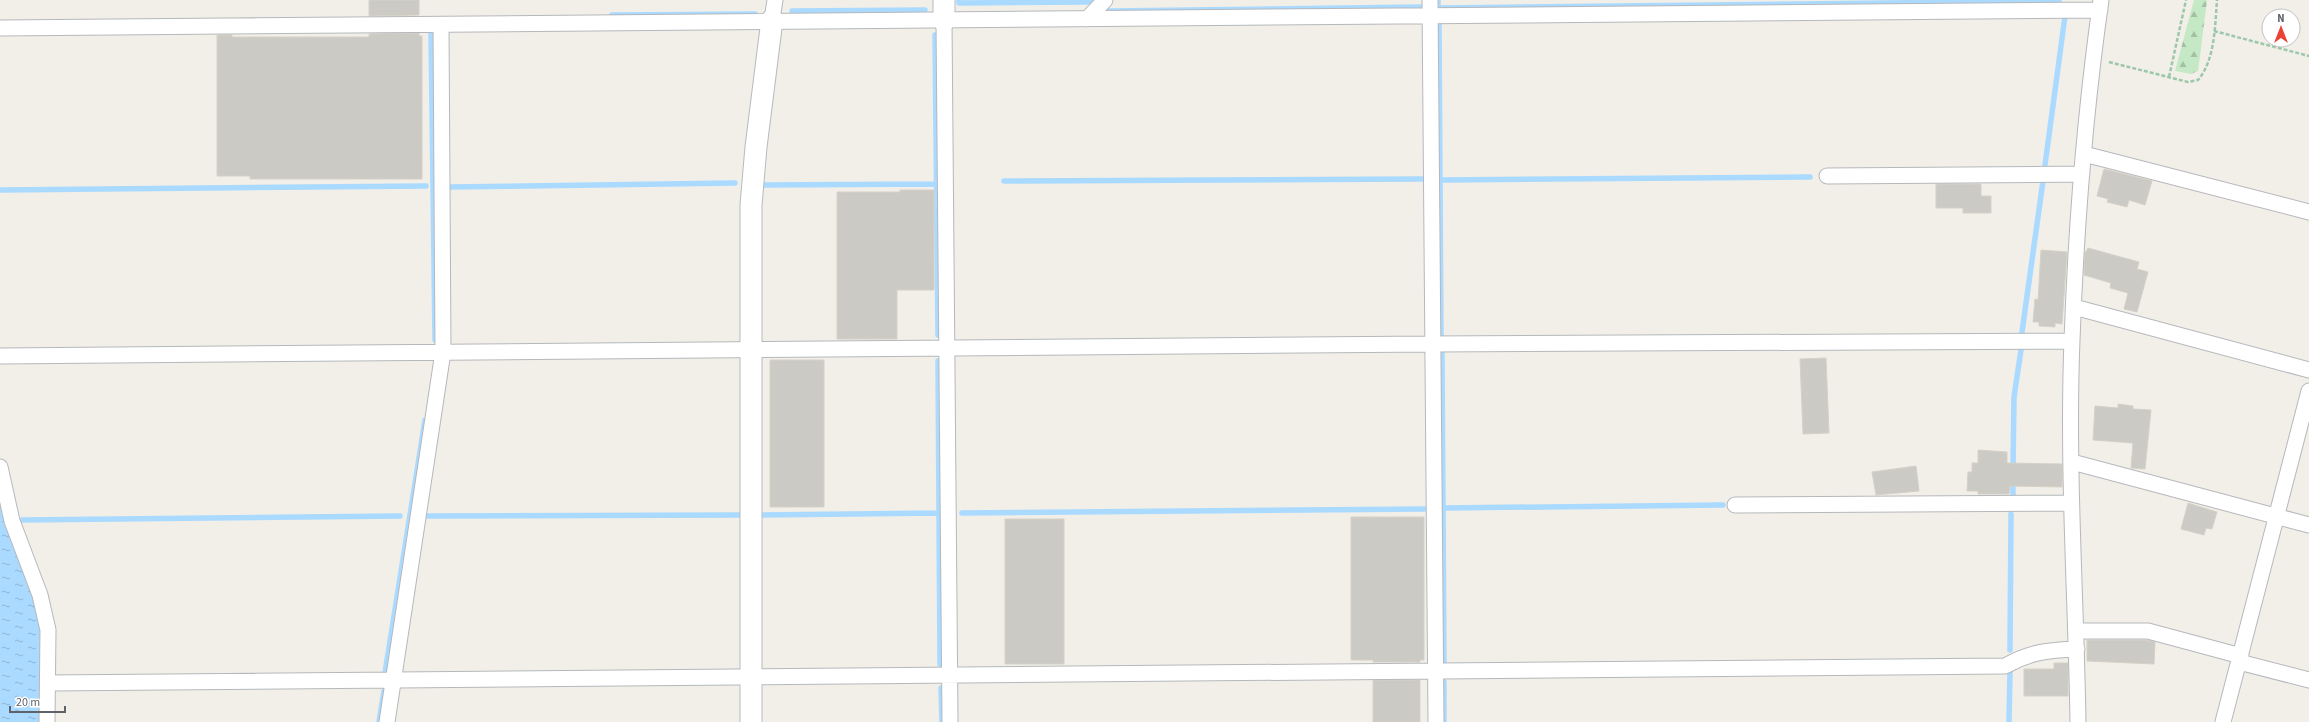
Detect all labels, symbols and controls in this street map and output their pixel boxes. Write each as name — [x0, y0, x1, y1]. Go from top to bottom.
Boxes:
north arrow — [2261, 8, 2301, 48]
text: N — [2277, 11, 2285, 26]
scale bar — [10, 688, 65, 714]
text: 20 m — [16, 694, 40, 711]

